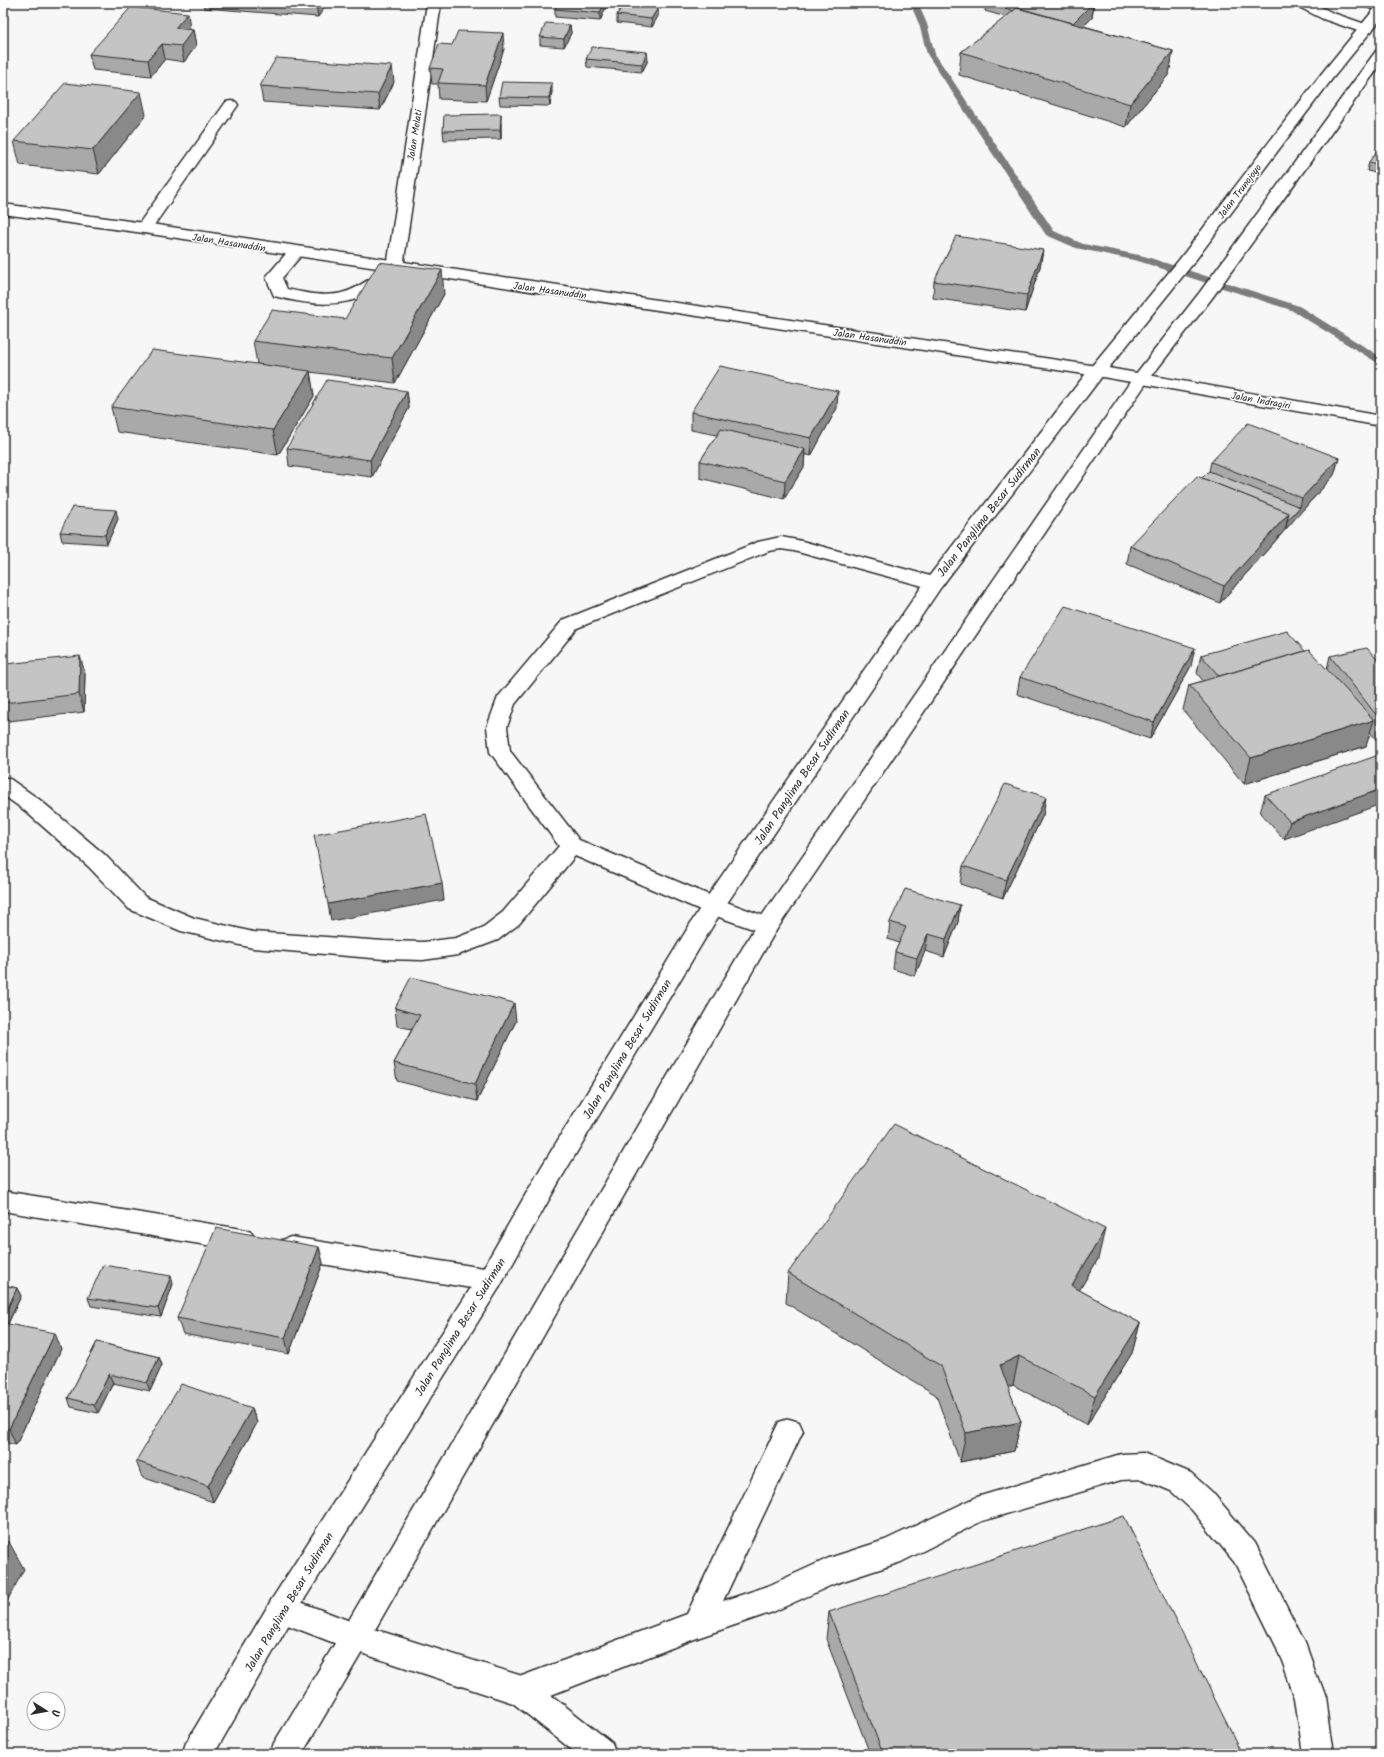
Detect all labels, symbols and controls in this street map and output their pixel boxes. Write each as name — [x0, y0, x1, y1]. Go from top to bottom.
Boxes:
street label: Jalan Melati — [403, 108, 427, 162]
street label: Jalan Trunojoyo — [1214, 160, 1266, 223]
street label: Jalan Hasanuddin — [191, 229, 267, 257]
street label: Jalan Hasanuddin — [512, 278, 588, 304]
street label: Jalan Hasanuddin — [832, 325, 908, 351]
street label: Jalan Indragiri — [1230, 388, 1292, 414]
street label: Jalan Panglima Besar Sudirman — [933, 443, 1046, 581]
street label: Jalan Panglima Besar Sudirman — [750, 706, 855, 849]
street label: Jalan Panglima Besar Sudirman — [578, 976, 677, 1123]
street label: Jalan Panglima Besar Sudirman — [410, 1254, 511, 1400]
street label: Jalan Panglima Besar Sudirman — [240, 1529, 339, 1676]
north arrow — [26, 1691, 66, 1731]
text: U — [45, 1708, 64, 1718]

